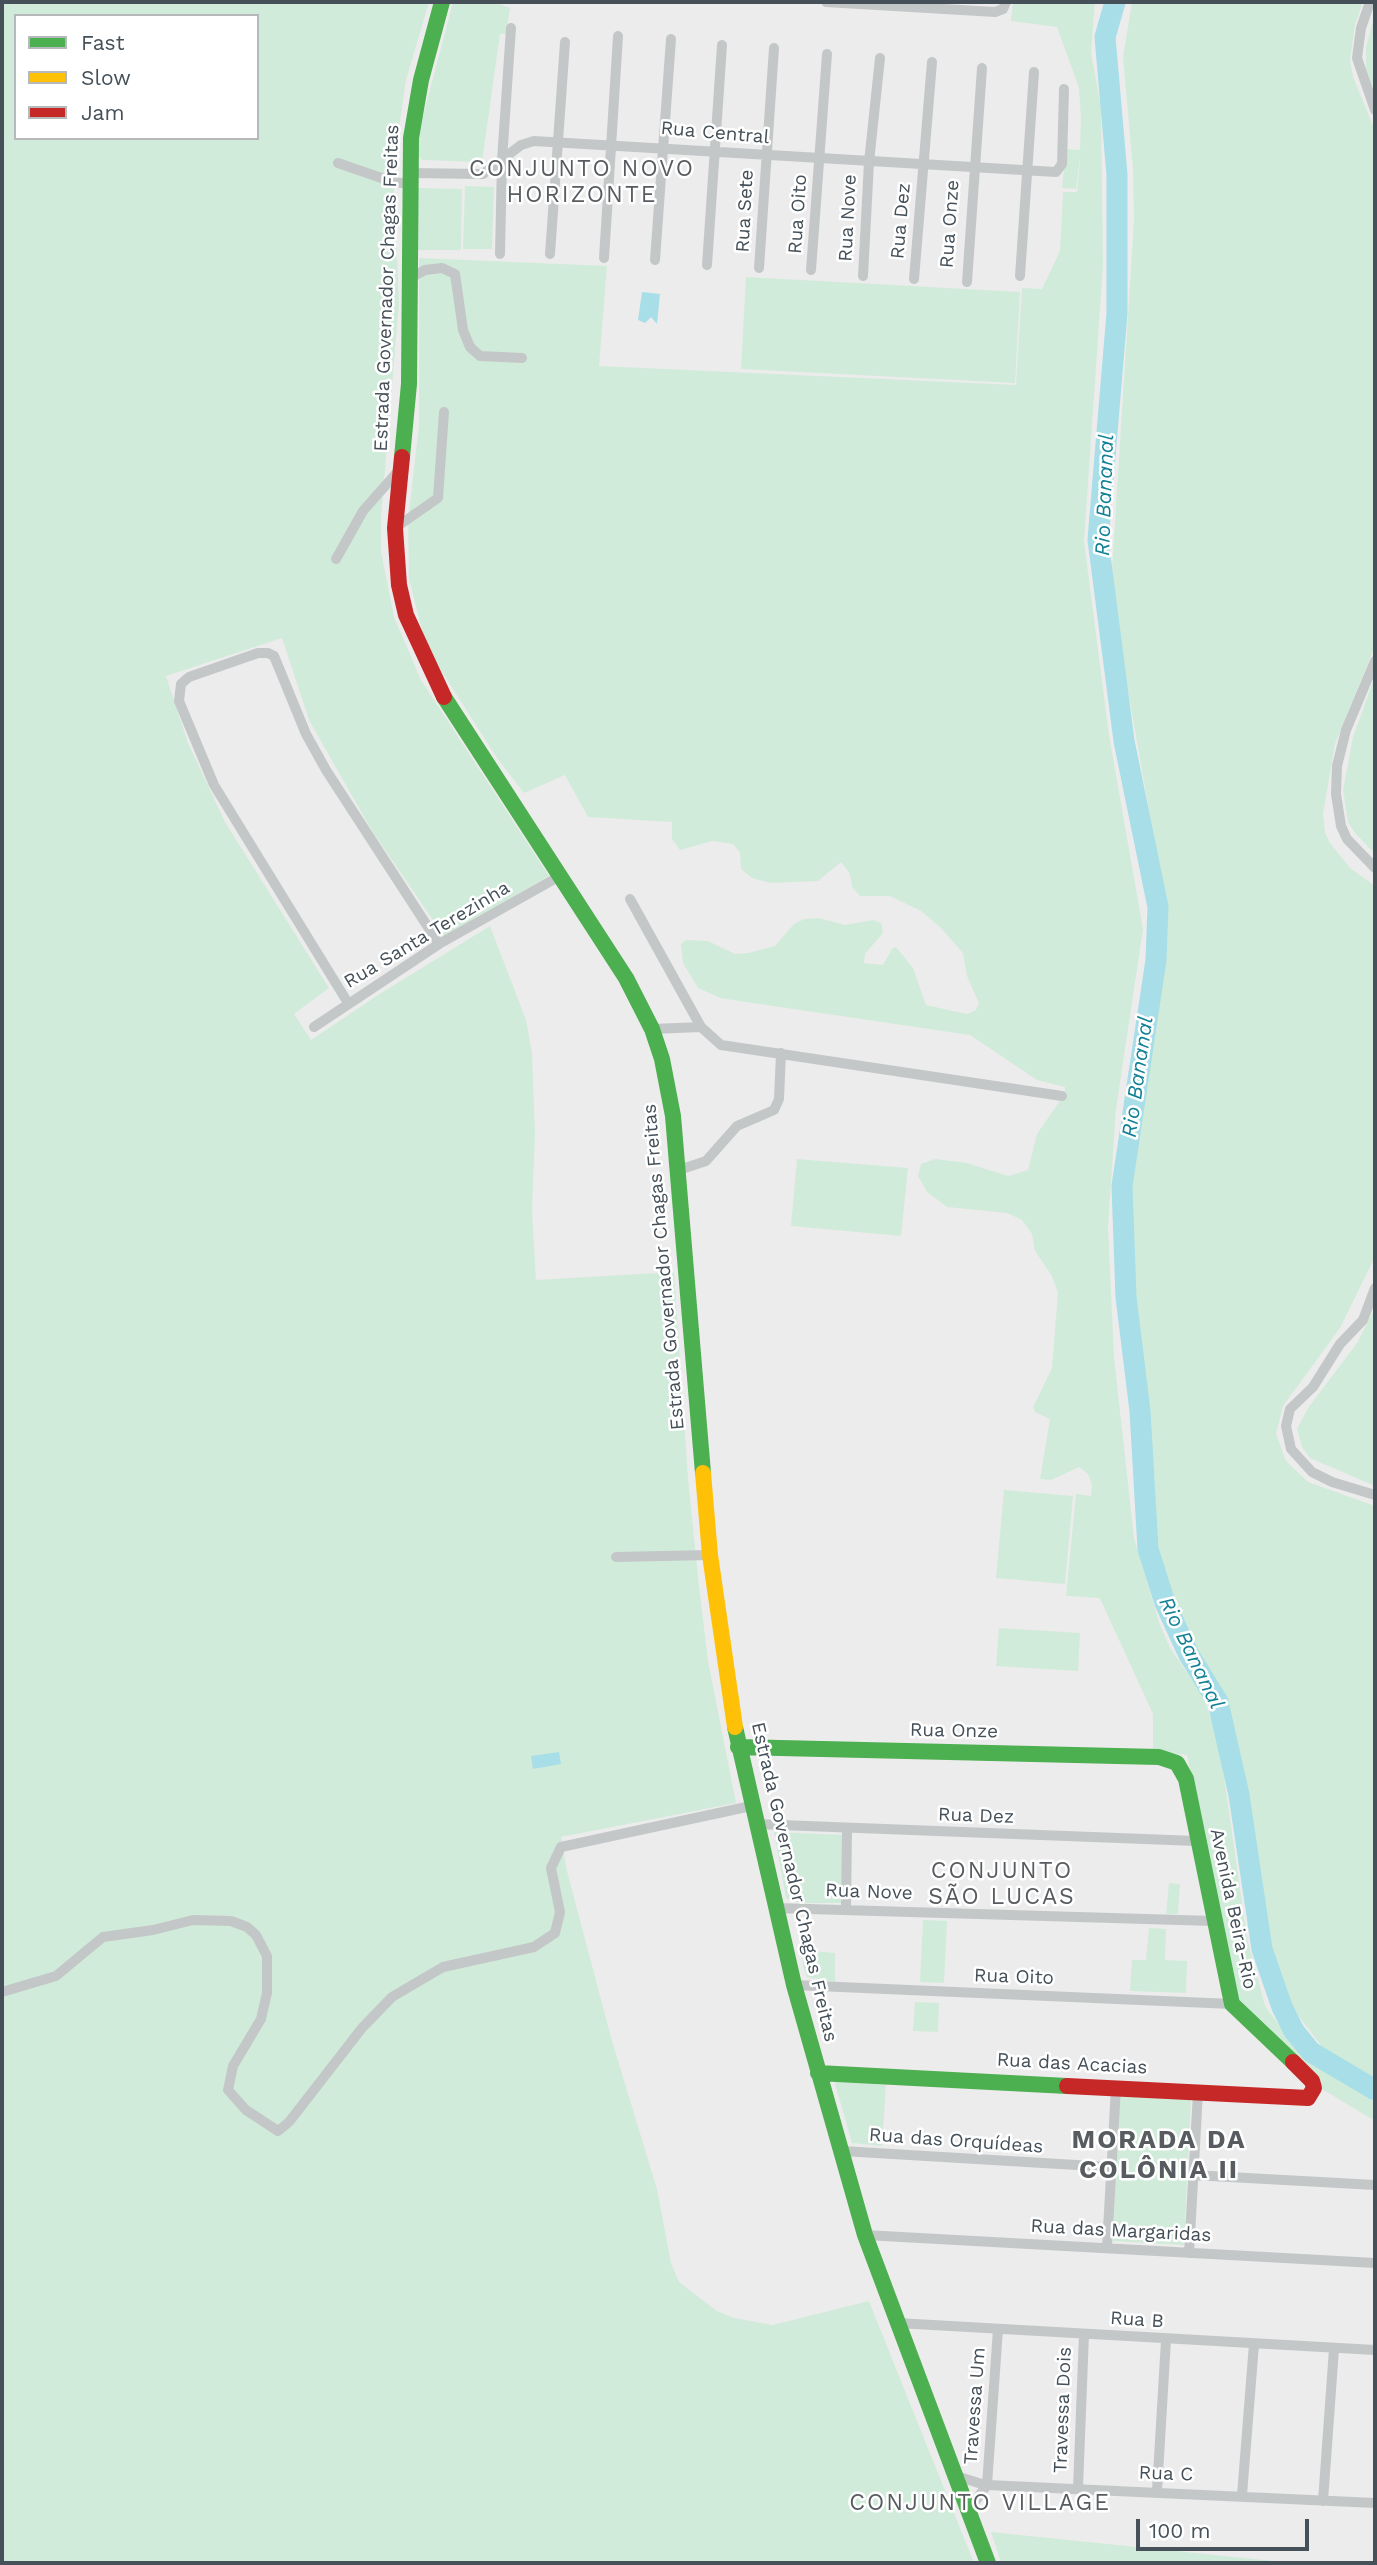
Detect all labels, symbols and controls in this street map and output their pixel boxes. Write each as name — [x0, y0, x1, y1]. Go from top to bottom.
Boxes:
legend — [14, 14, 259, 140]
text: Fast — [81, 30, 125, 55]
text: Slow — [81, 65, 131, 90]
text: Jam — [81, 100, 124, 125]
street label: Rua Central — [660, 117, 770, 149]
street label: Estrada Governador Chagas Freitas — [370, 124, 404, 452]
district label: CONJUNTO NOVO HORIZONTE — [471, 155, 693, 209]
street label: Rua Sete — [731, 169, 759, 253]
street label: Rua Oito — [784, 173, 812, 255]
street label: Rua Nove — [834, 174, 862, 262]
street label: Rua Onze — [936, 179, 964, 269]
street label: Rua Dez — [886, 182, 916, 260]
water label: Rio Bananal — [1090, 434, 1120, 556]
street label: Rua Santa Terezinha — [340, 877, 514, 993]
water label: Rio Bananal — [1117, 1015, 1159, 1139]
street label: Estrada Governador Chagas Freitas — [638, 1103, 690, 1431]
water label: Rio Bananal — [1153, 1593, 1229, 1713]
street label: Rua Onze — [910, 1719, 998, 1743]
street label: Estrada Governador Chagas Freitas — [746, 1720, 842, 2044]
street label: Rua Dez — [938, 1803, 1014, 1829]
street label: Avenida Beira-Rio — [1205, 1827, 1261, 1991]
district label: CONJUNTO SÃO LUCAS — [929, 1857, 1075, 1911]
street label: Rua Nove — [825, 1879, 913, 1905]
street label: Rua Oito — [974, 1964, 1054, 1990]
street label: Rua das Acacias — [996, 2049, 1148, 2079]
street label: Rua das Orquídeas — [868, 2124, 1044, 2158]
district label: MORADA DA COLÔNIA II — [1073, 2124, 1245, 2186]
street label: Rua das Margaridas — [1030, 2215, 1212, 2247]
street label: Rua B — [1109, 2307, 1165, 2333]
street label: Travessa Dois — [1049, 2346, 1077, 2474]
street label: Travessa Um — [960, 2347, 990, 2465]
street label: Rua C — [1138, 2462, 1194, 2486]
district label: CONJUNTO VILLAGE — [851, 2489, 1109, 2517]
scale bar — [1139, 2506, 1312, 2550]
text: 100 m — [1149, 2518, 1211, 2543]

